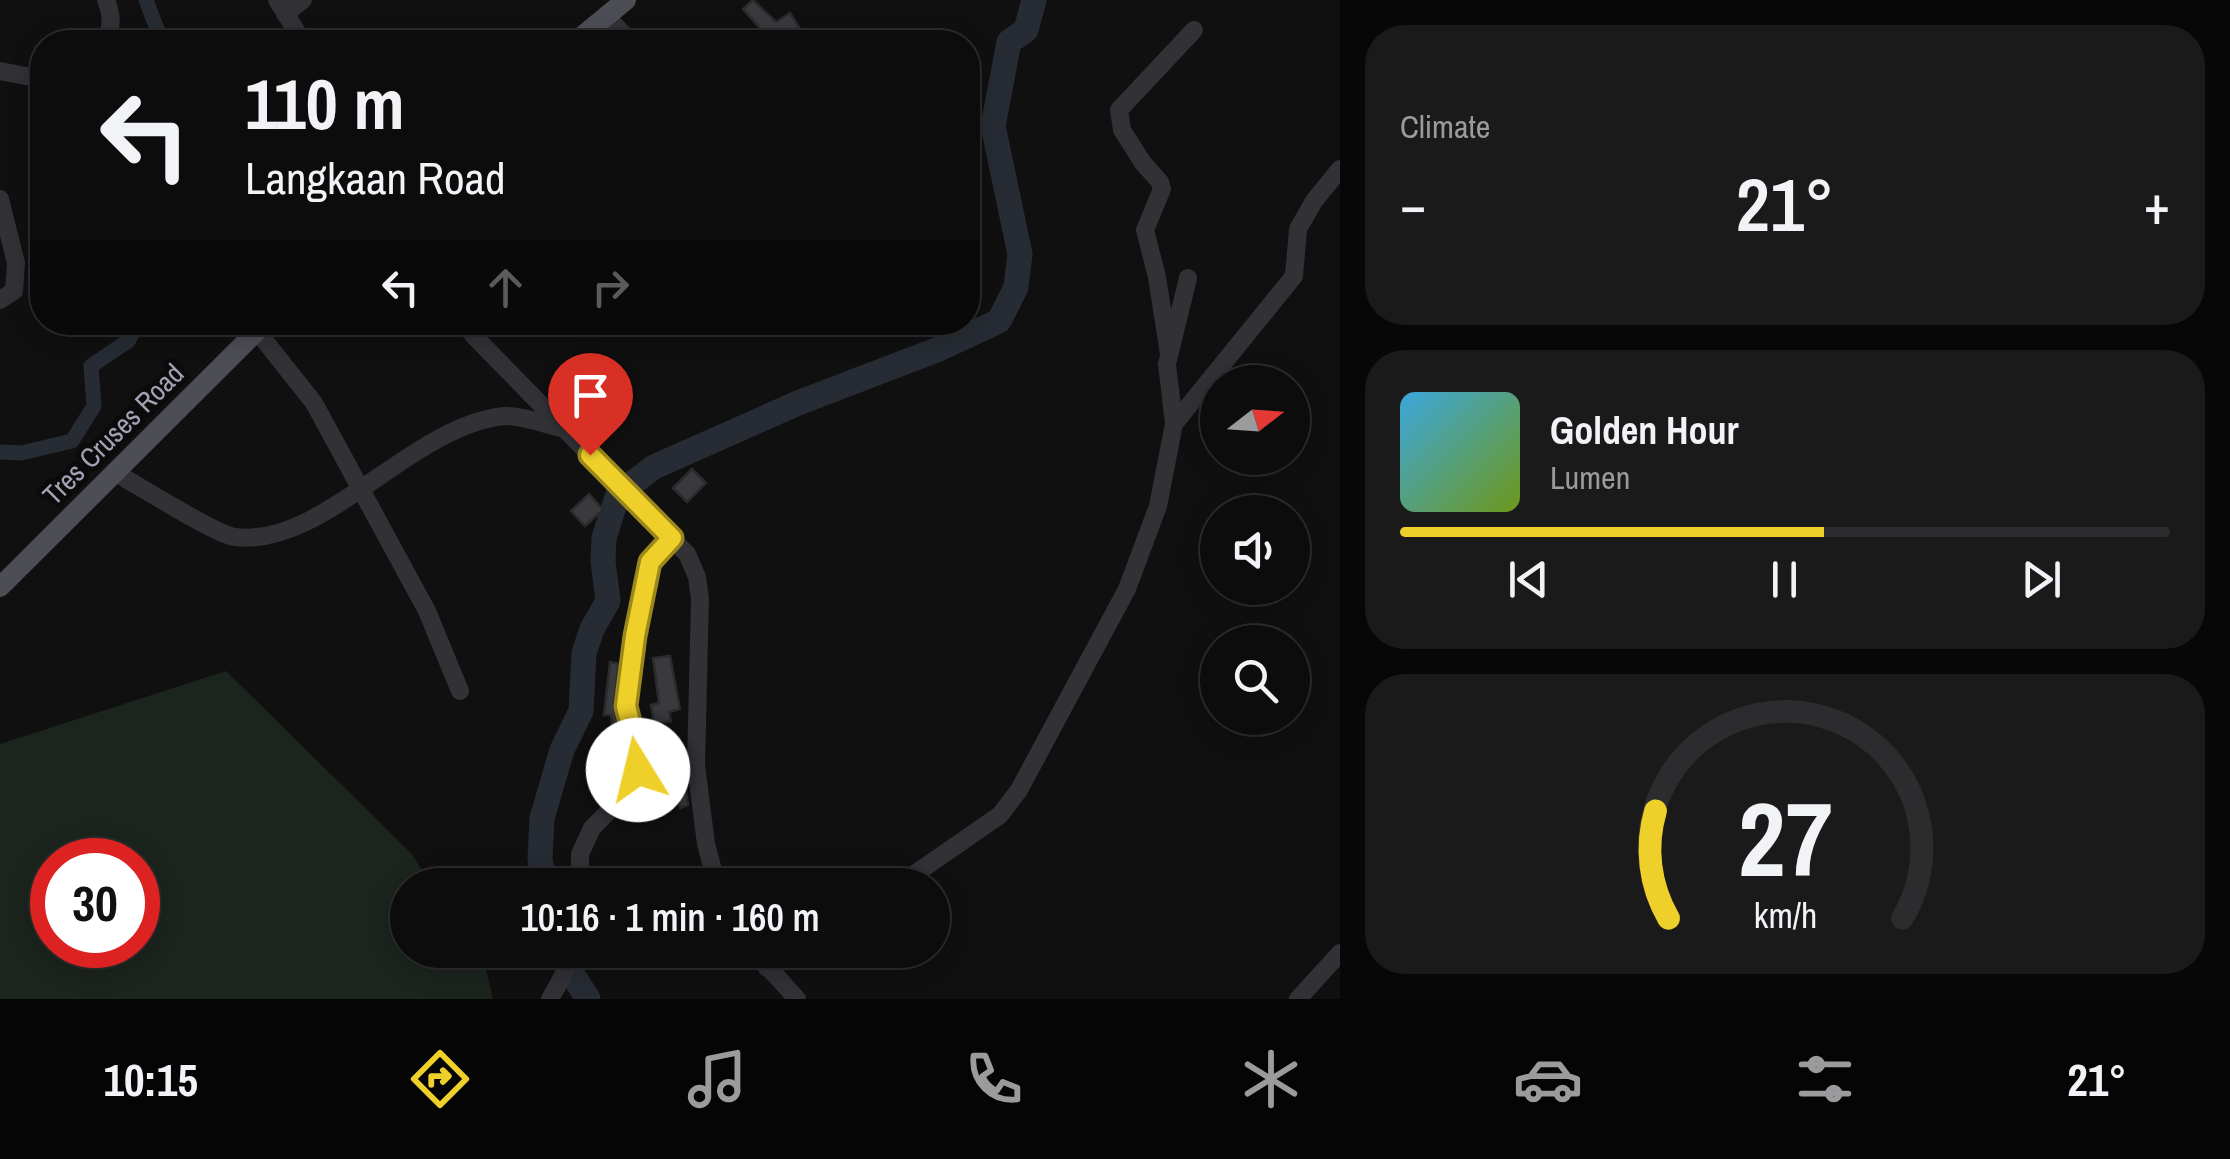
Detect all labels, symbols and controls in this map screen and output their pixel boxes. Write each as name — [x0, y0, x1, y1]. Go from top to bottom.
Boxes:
text: 110 m — [245, 57, 405, 151]
icon: left — [80, 70, 210, 200]
text: Climate — [1400, 105, 1490, 148]
text: Langkaan Road — [245, 147, 506, 208]
text: 21° — [1736, 153, 1834, 254]
text: − — [1400, 167, 1426, 241]
text: + — [2144, 167, 2170, 241]
icon: left — [373, 260, 428, 315]
icon: ahead — [478, 260, 533, 315]
icon: right — [583, 260, 638, 315]
pin — [548, 353, 633, 456]
street label: Tres Cruses Road — [34, 355, 192, 513]
north arrow — [1200, 365, 1310, 475]
map controls — [1200, 365, 1310, 735]
icon: arrive — [563, 368, 618, 423]
text: Golden Hour — [1550, 405, 1739, 456]
text: Lumen — [1550, 456, 1630, 499]
button: sound — [1200, 495, 1310, 605]
icon: previous — [1501, 552, 1556, 607]
icon: pause — [1757, 552, 1812, 607]
icon: next — [2014, 552, 2069, 607]
button: search — [1200, 625, 1310, 735]
position arrow — [586, 718, 690, 822]
text: 27 — [1738, 768, 1832, 908]
speed limit sign: 30 — [30, 838, 160, 968]
text: km/h — [1753, 891, 1817, 939]
text: 10:16 · 1 min · 160 m — [520, 892, 820, 943]
icon: directions — [405, 1044, 475, 1114]
icon: music — [682, 1044, 752, 1114]
icon: phone — [959, 1044, 1029, 1114]
icon: climate — [1236, 1044, 1306, 1114]
icon: car — [1513, 1044, 1583, 1114]
icon: filters — [1790, 1044, 1860, 1114]
text: 10:15 — [104, 1049, 198, 1110]
text: 21° — [2067, 1049, 2126, 1110]

